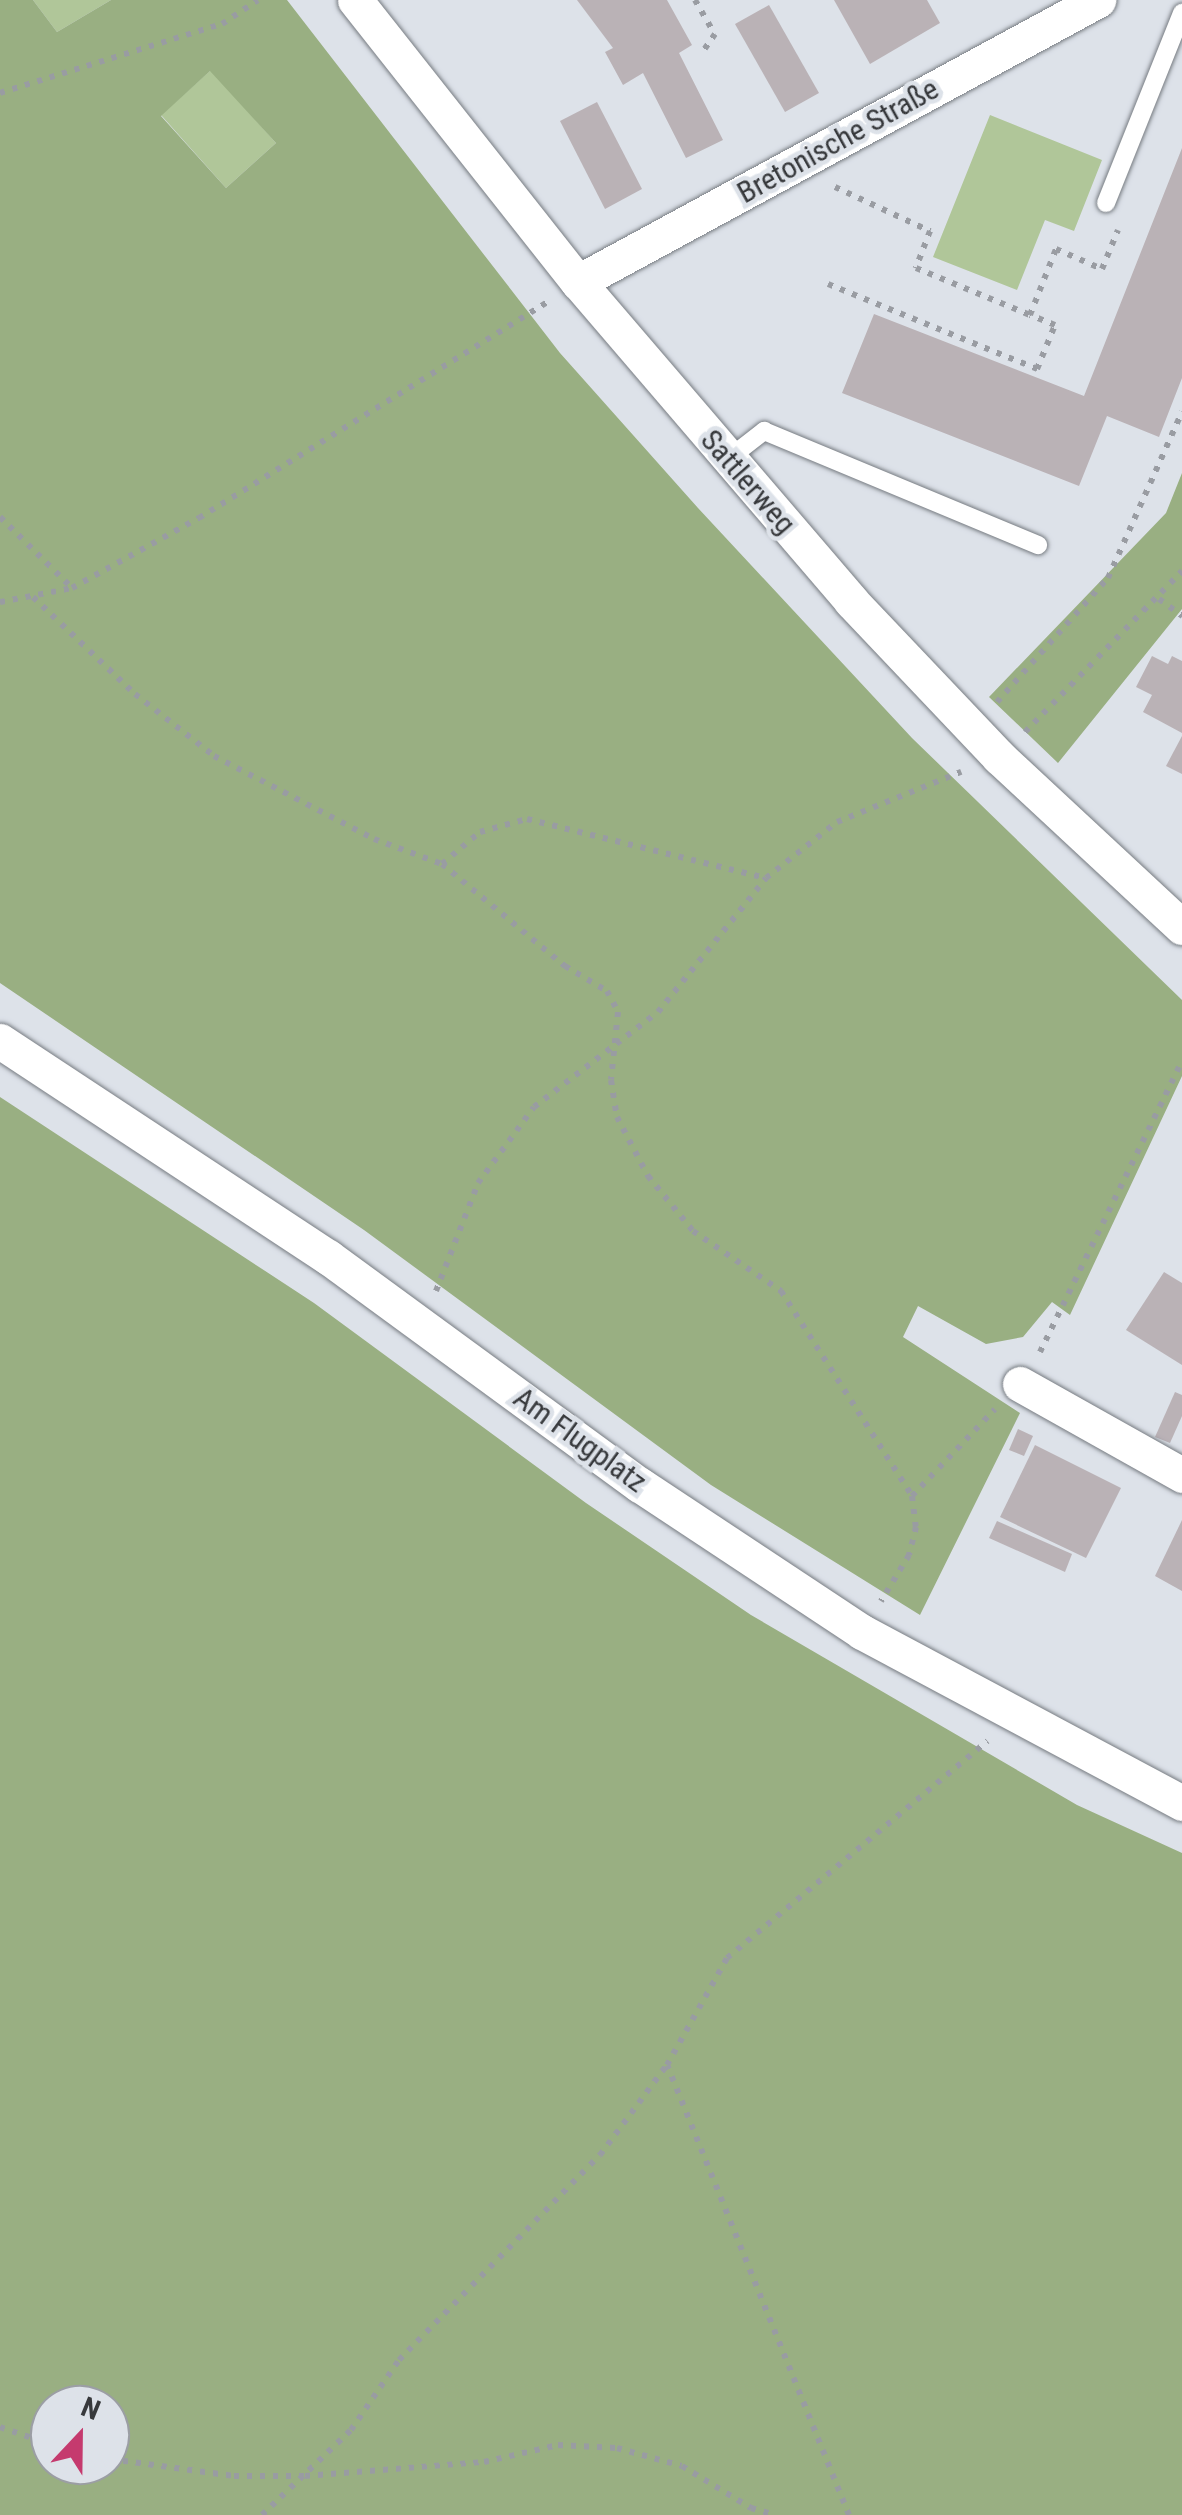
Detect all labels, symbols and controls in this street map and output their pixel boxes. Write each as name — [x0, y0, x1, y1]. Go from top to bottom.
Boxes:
street label: Bretonische Straße — [731, 71, 945, 211]
street label: Sattlerweg — [693, 423, 803, 541]
street label: Am Flugplatz — [507, 1380, 653, 1500]
north arrow — [30, 2385, 130, 2485]
text: N — [77, 2390, 105, 2427]

